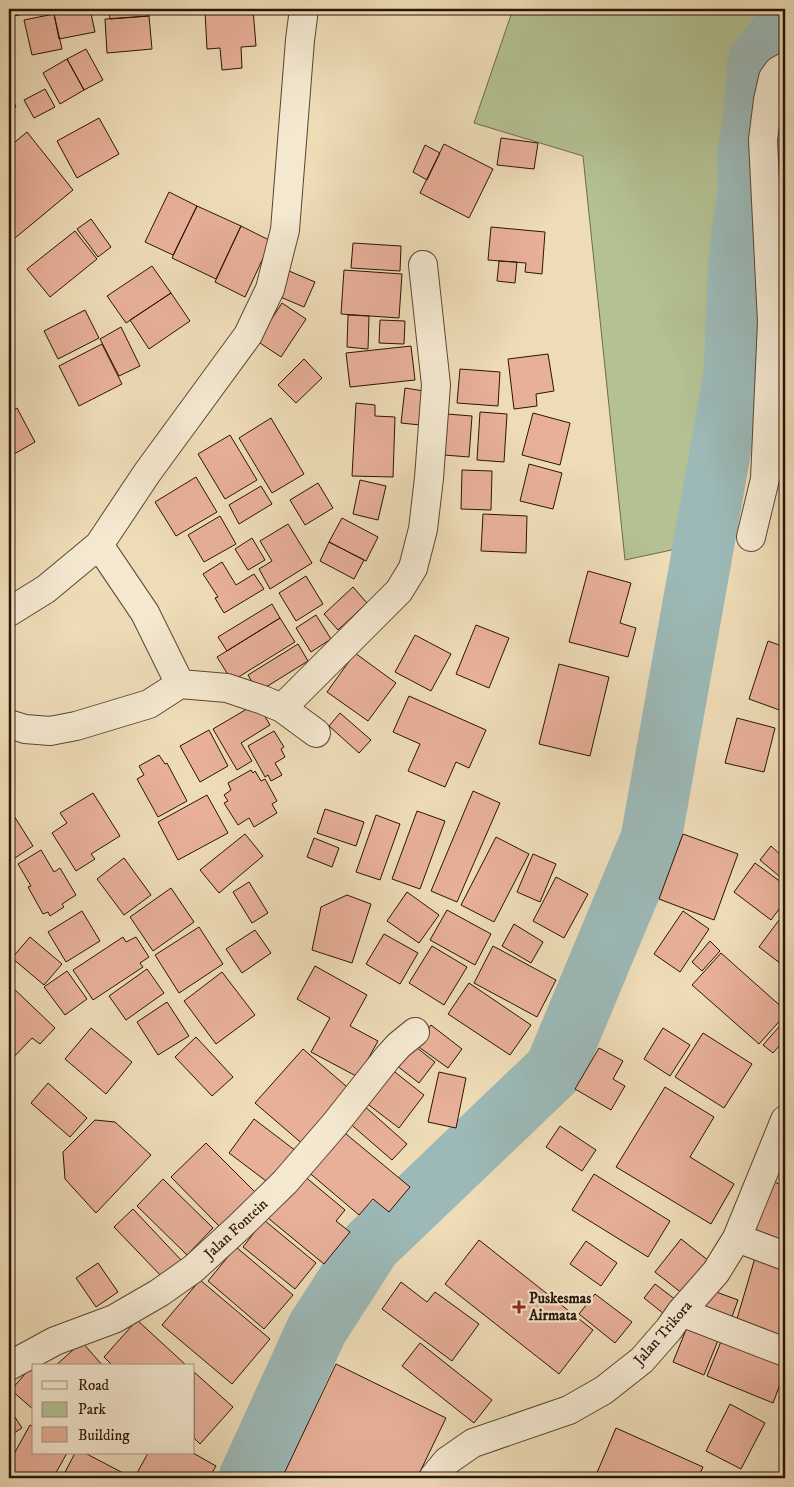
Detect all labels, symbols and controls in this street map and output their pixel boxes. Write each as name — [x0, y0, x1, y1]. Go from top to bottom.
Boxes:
street label: Jalan Fontein — [199, 1195, 272, 1265]
place label: Puskesmas Airmata — [528, 1289, 591, 1325]
street label: Jalan Trikora — [628, 1296, 697, 1371]
marker: Puskesmas Airmata — [513, 1301, 525, 1313]
legend — [32, 1364, 195, 1454]
text: Road — [78, 1376, 110, 1395]
text: Park — [78, 1400, 107, 1419]
text: Building — [78, 1426, 130, 1445]

